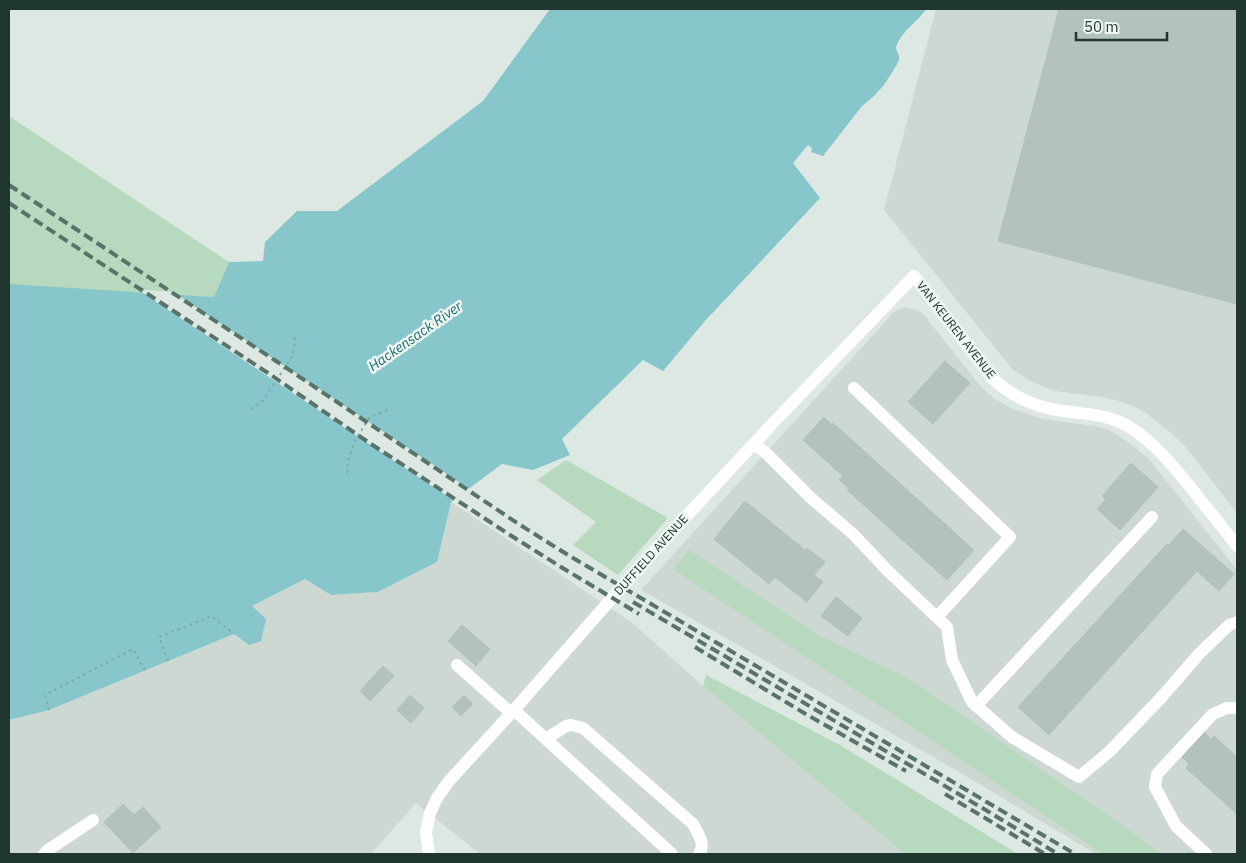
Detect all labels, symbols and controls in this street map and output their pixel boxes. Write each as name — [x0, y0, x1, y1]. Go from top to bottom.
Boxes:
scale bar — [1076, 10, 1167, 42]
text: 50 m — [1084, 17, 1119, 36]
street label: VAN KEUREN AVENUE — [914, 278, 999, 381]
water label: Hackensack River — [365, 297, 466, 375]
street label: DUFFIELD AVENUE — [610, 511, 691, 598]

